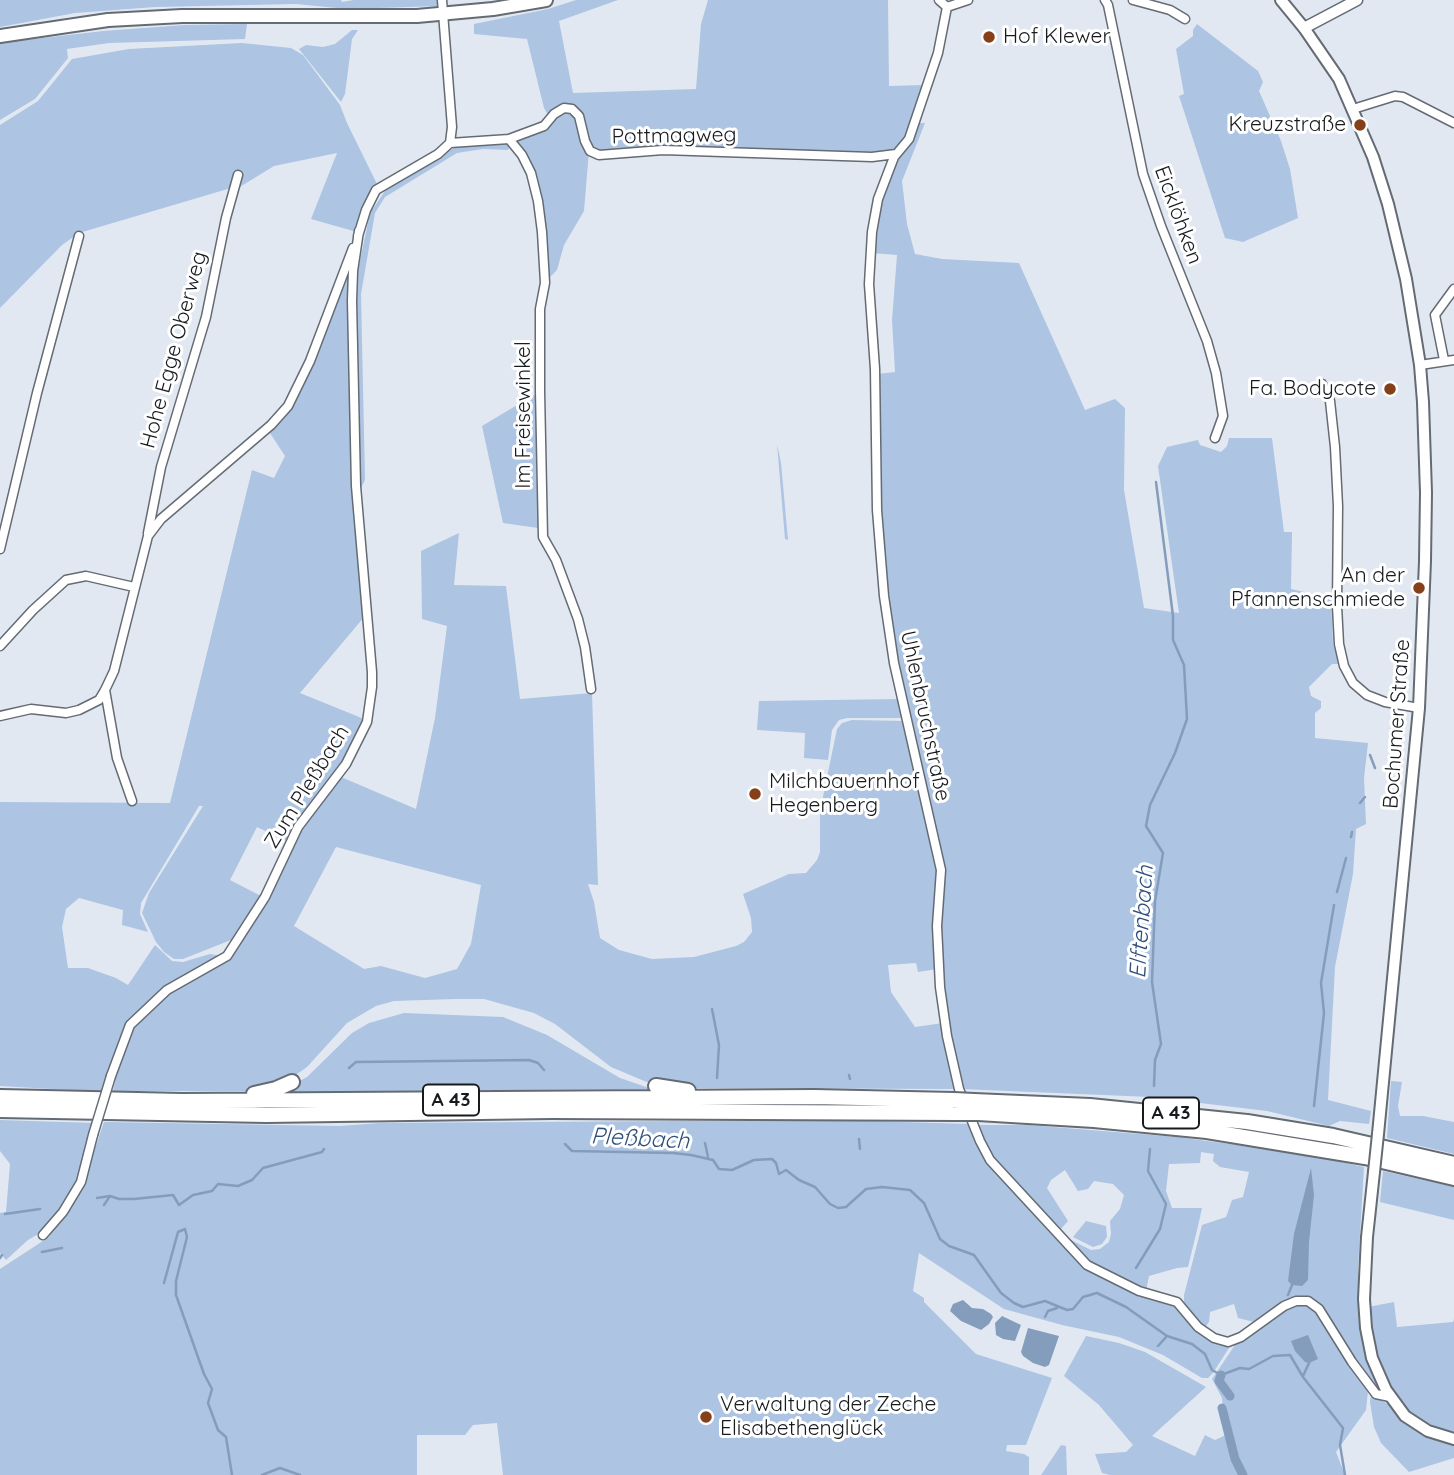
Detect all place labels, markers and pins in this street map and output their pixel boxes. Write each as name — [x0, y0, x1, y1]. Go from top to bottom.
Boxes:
place label: Hof Klewer — [1003, 24, 1110, 50]
marker: Hof Klewer — [981, 29, 997, 45]
place label: Kreuzstraße — [1228, 112, 1346, 138]
marker: Kreuzstraße — [1352, 117, 1368, 133]
place label: Fa. Bodycote — [1249, 376, 1376, 402]
marker: Fa. Bodycote — [1382, 381, 1398, 397]
place label: An der Pfannenschmiede — [1231, 563, 1405, 613]
marker: An der Pfannenschmiede — [1411, 580, 1427, 596]
place label: Milchbauernhof Hegenberg — [769, 769, 920, 819]
marker: Milchbauernhof Hegenberg — [747, 786, 763, 802]
place label: Verwaltung der Zeche Elisabethenglück — [720, 1392, 936, 1442]
marker: Verwaltung der Zeche Elisabethenglück — [698, 1409, 714, 1425]

